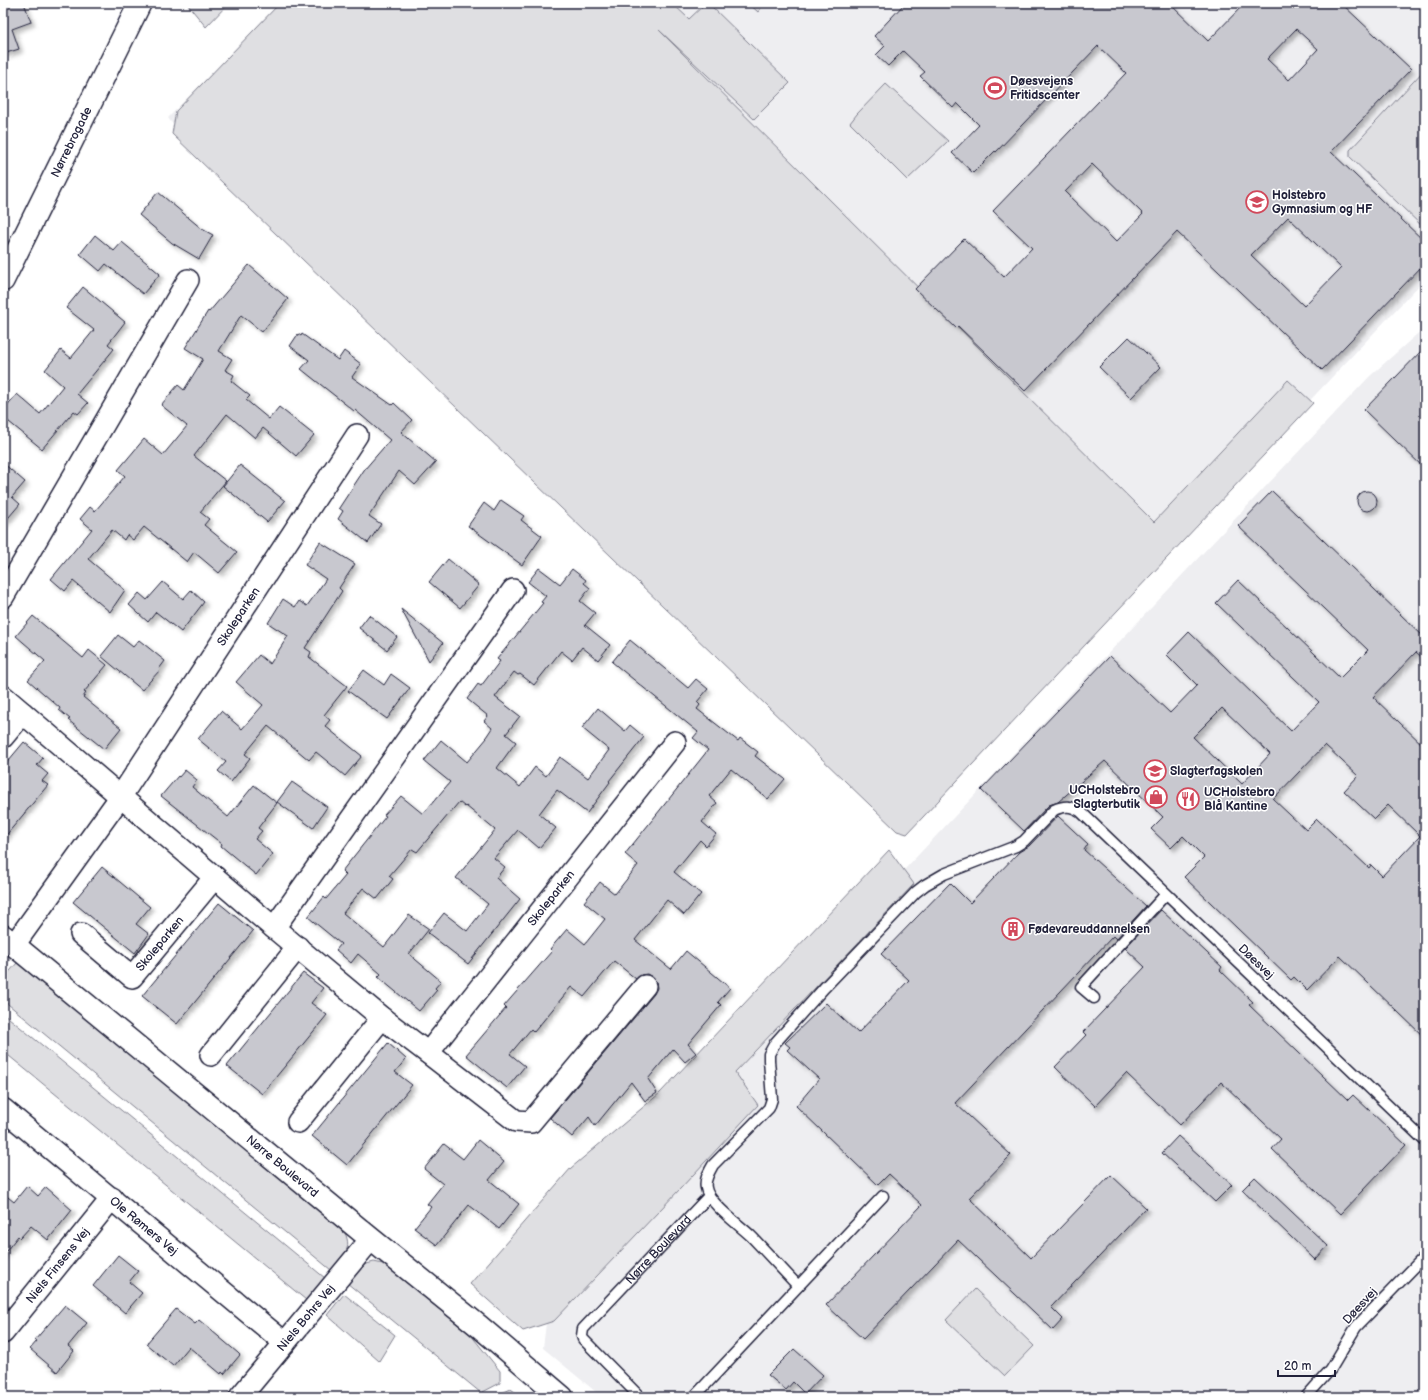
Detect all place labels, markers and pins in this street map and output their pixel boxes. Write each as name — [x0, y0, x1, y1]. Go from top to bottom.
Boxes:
place label: Døesvejens Fritidscenter — [1010, 74, 1080, 103]
sports icon: Døesvejens Fritidscenter — [982, 75, 1008, 101]
place label: Holstebro Gymnasium og HF — [1272, 188, 1373, 217]
school or university icon: Holstebro Gymnasium og HF — [1244, 189, 1270, 215]
school or university icon: Slagterfagskolen — [1142, 758, 1168, 784]
place label: Slagterfagskolen — [1170, 764, 1263, 779]
place label: UCHolstebro Slagterbutik — [1069, 783, 1141, 812]
shop icon: UCHolstebro Slagterbutik — [1143, 784, 1169, 810]
place label: UCHolstebro Blå Kantine — [1204, 785, 1275, 814]
restaurant icon: UCHolstebro Blå Kantine — [1175, 786, 1201, 812]
building icon: Fødevareuddannelsen — [1000, 916, 1026, 942]
place label: Fødevareuddannelsen — [1028, 922, 1150, 937]

